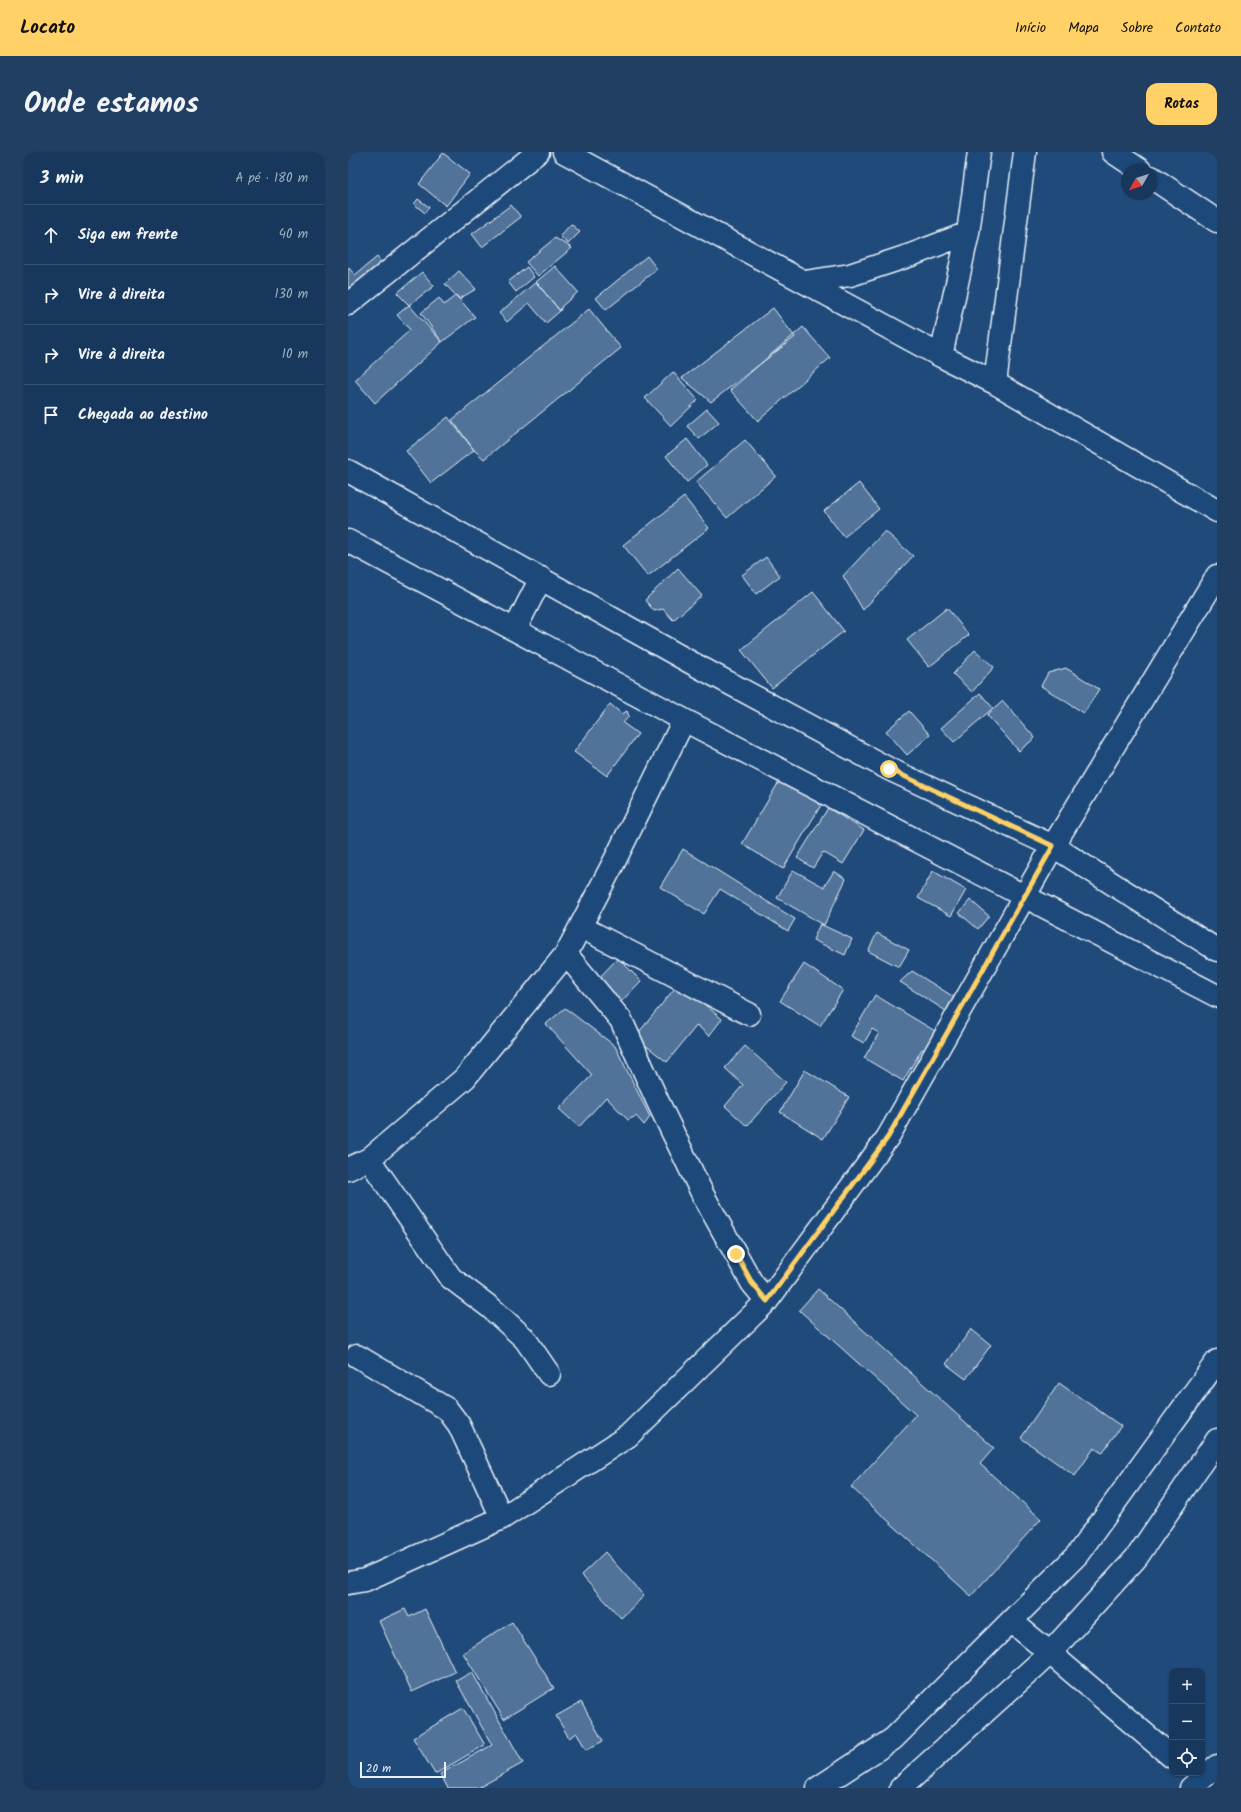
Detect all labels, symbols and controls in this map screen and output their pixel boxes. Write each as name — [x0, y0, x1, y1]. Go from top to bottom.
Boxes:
text: Locato — [20, 13, 75, 43]
text: Início — [1015, 17, 1046, 39]
text: Mapa — [1068, 17, 1099, 39]
text: Sobre — [1121, 17, 1153, 39]
text: Contato — [1175, 17, 1221, 39]
text: Onde estamos — [24, 82, 199, 127]
button: Rotas — [1146, 83, 1217, 125]
north arrow — [1121, 164, 1157, 200]
text: 3 min — [40, 165, 84, 192]
text: A pé · 180 m — [235, 168, 308, 189]
text: Siga em frente — [78, 223, 178, 247]
icon: ahead — [40, 224, 62, 246]
text: 40 m — [279, 224, 308, 245]
text: Vire à direita — [78, 283, 165, 307]
icon: right — [40, 284, 62, 306]
text: 130 m — [274, 284, 308, 305]
text: Vire à direita — [78, 343, 165, 367]
icon: right — [40, 344, 62, 366]
text: 10 m — [282, 344, 308, 365]
text: Chegada ao destino — [78, 403, 208, 427]
icon: arrive — [40, 404, 62, 426]
route start — [880, 760, 898, 778]
route end — [727, 1245, 745, 1263]
map controls — [1169, 1668, 1205, 1776]
button: + — [1169, 1668, 1205, 1704]
button: − — [1169, 1704, 1205, 1740]
button: locate — [1169, 1740, 1205, 1776]
scale bar — [360, 1760, 446, 1779]
text: 20 m — [366, 1760, 391, 1778]

